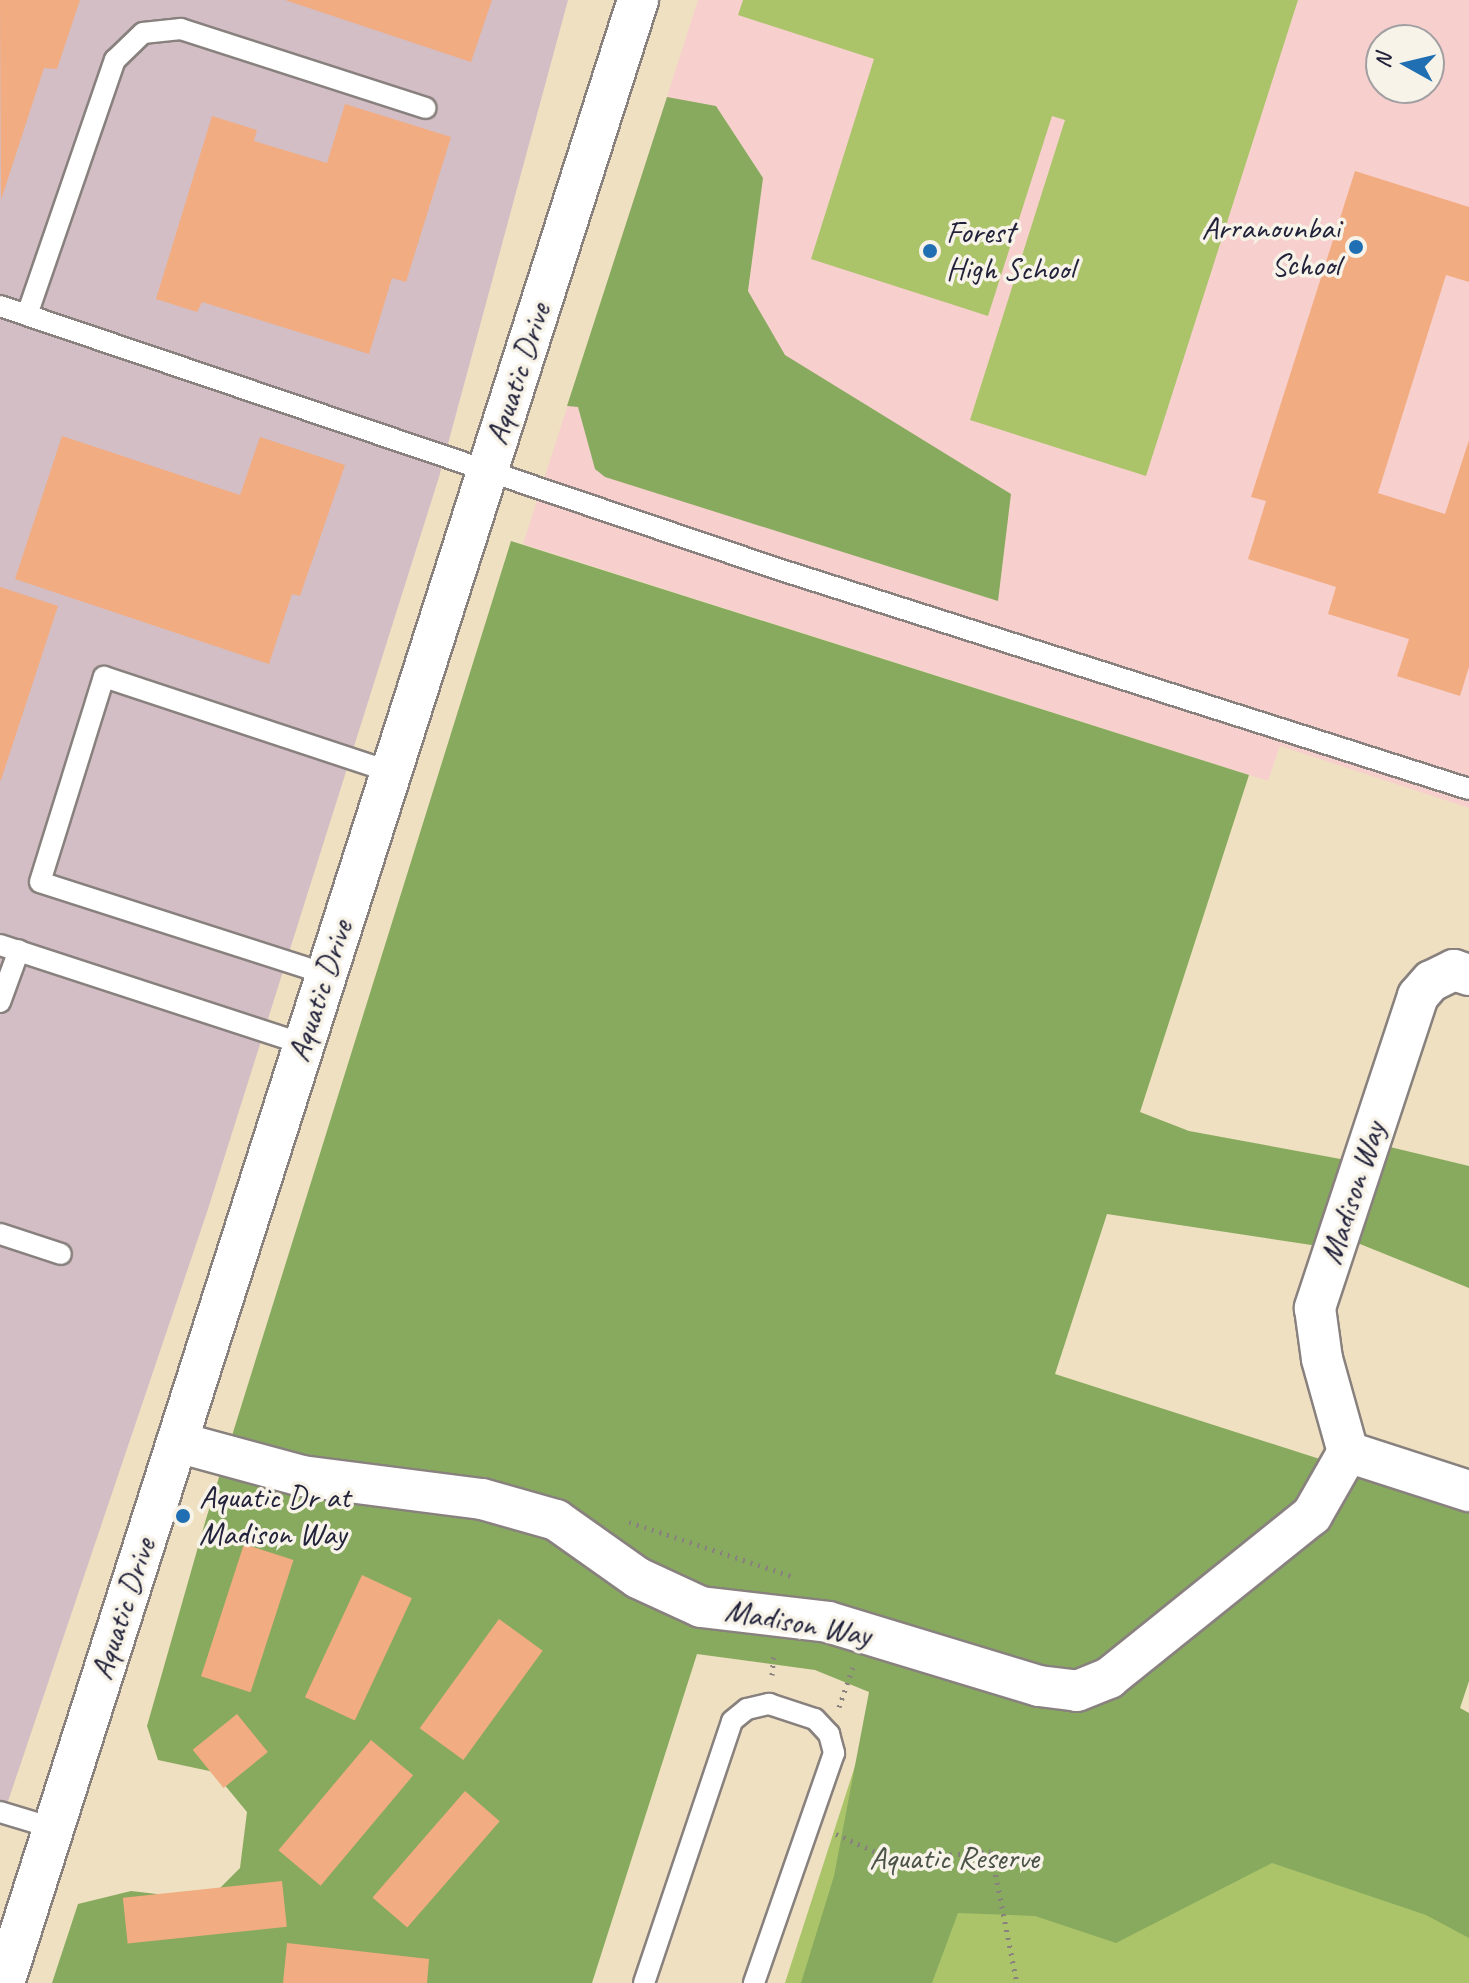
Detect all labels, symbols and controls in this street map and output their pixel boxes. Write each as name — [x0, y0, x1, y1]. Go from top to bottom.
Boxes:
north arrow — [1365, 24, 1445, 104]
text: N — [1368, 52, 1398, 70]
place label: Arranounbai School — [1201, 210, 1340, 285]
place label: Forest High School — [946, 214, 1073, 289]
marker: Arranounbai School — [1347, 238, 1365, 256]
marker: Forest High School — [921, 242, 939, 260]
street label: Aquatic Drive — [477, 299, 559, 449]
street label: Aquatic Drive — [279, 916, 361, 1066]
street label: Madison Way — [1312, 1117, 1394, 1269]
place label: Aquatic Dr at Madison Way — [199, 1479, 350, 1554]
marker: Aquatic Dr at Madison Way — [174, 1507, 192, 1525]
street label: Aquatic Drive — [82, 1534, 164, 1684]
street label: Madison Way — [722, 1591, 874, 1655]
park label: Aquatic Reserve — [869, 1839, 1039, 1877]

